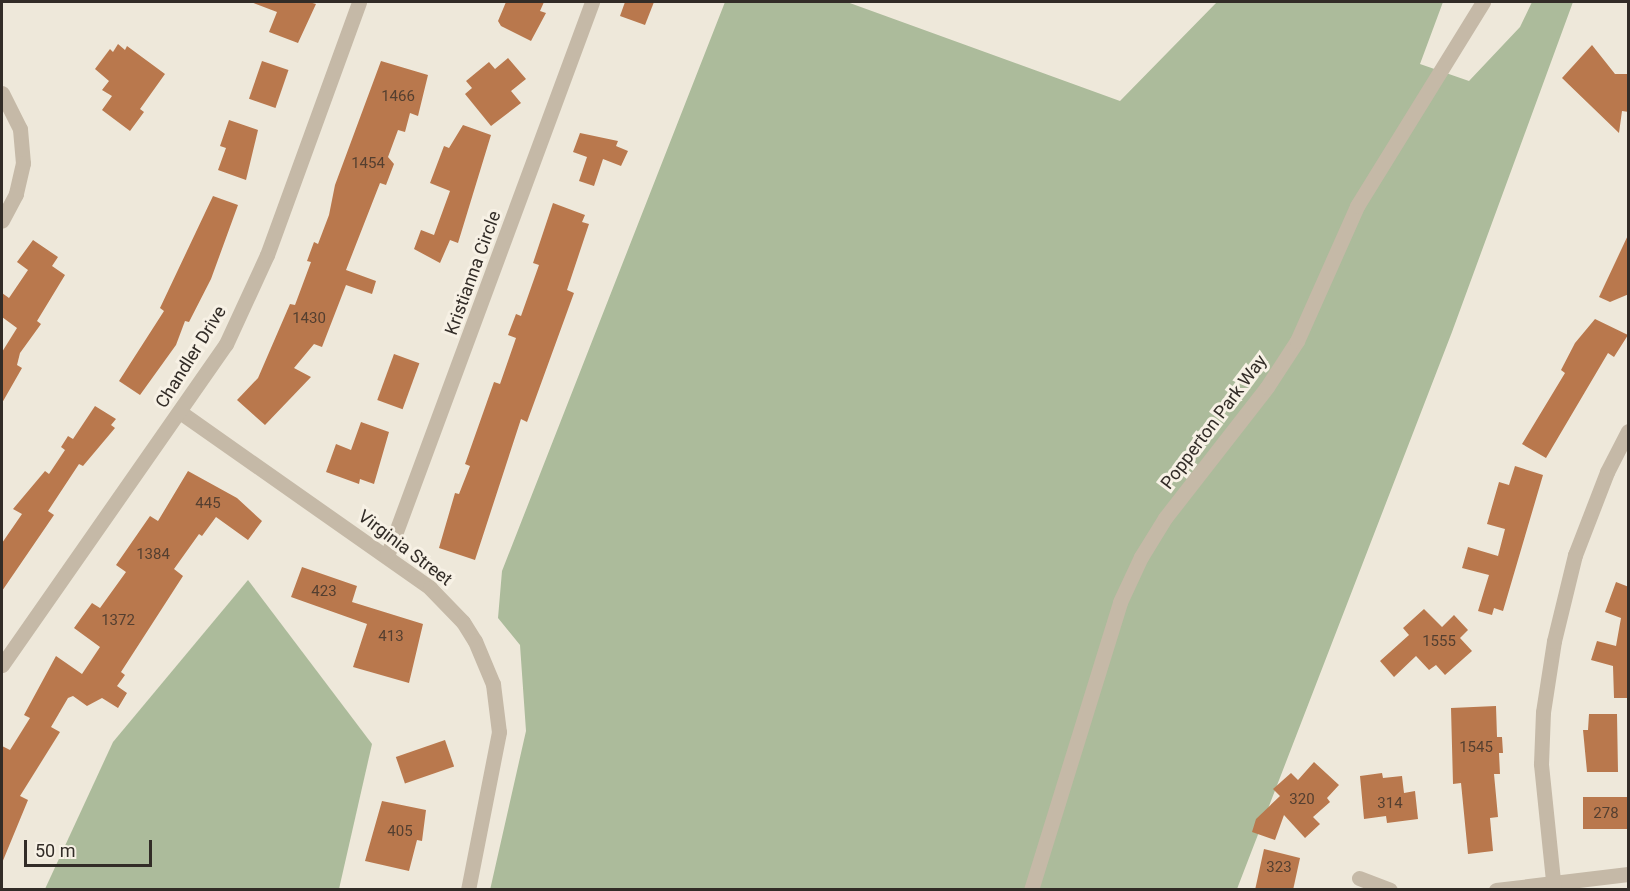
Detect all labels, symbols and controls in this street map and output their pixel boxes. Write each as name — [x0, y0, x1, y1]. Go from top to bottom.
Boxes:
house number: 1466 — [381, 88, 415, 106]
house number: 1454 — [351, 155, 385, 173]
street label: Kristianna Circle — [441, 208, 505, 338]
street label: Chandler Drive — [151, 302, 231, 412]
house number: 1430 — [292, 310, 326, 328]
street label: Popperton Park Way — [1156, 350, 1272, 494]
house number: 445 — [195, 495, 221, 513]
street label: Virginia Street — [354, 506, 456, 590]
house number: 1384 — [136, 546, 170, 564]
house number: 423 — [311, 583, 337, 601]
house number: 1372 — [101, 612, 135, 630]
house number: 413 — [378, 628, 404, 646]
house number: 1555 — [1422, 633, 1456, 651]
house number: 1545 — [1459, 739, 1493, 757]
house number: 320 — [1289, 791, 1315, 809]
house number: 314 — [1377, 795, 1403, 813]
house number: 278 — [1593, 805, 1619, 823]
house number: 405 — [387, 823, 413, 841]
scale bar — [27, 828, 154, 866]
text: 50 m — [35, 840, 75, 861]
house number: 323 — [1266, 859, 1292, 877]

